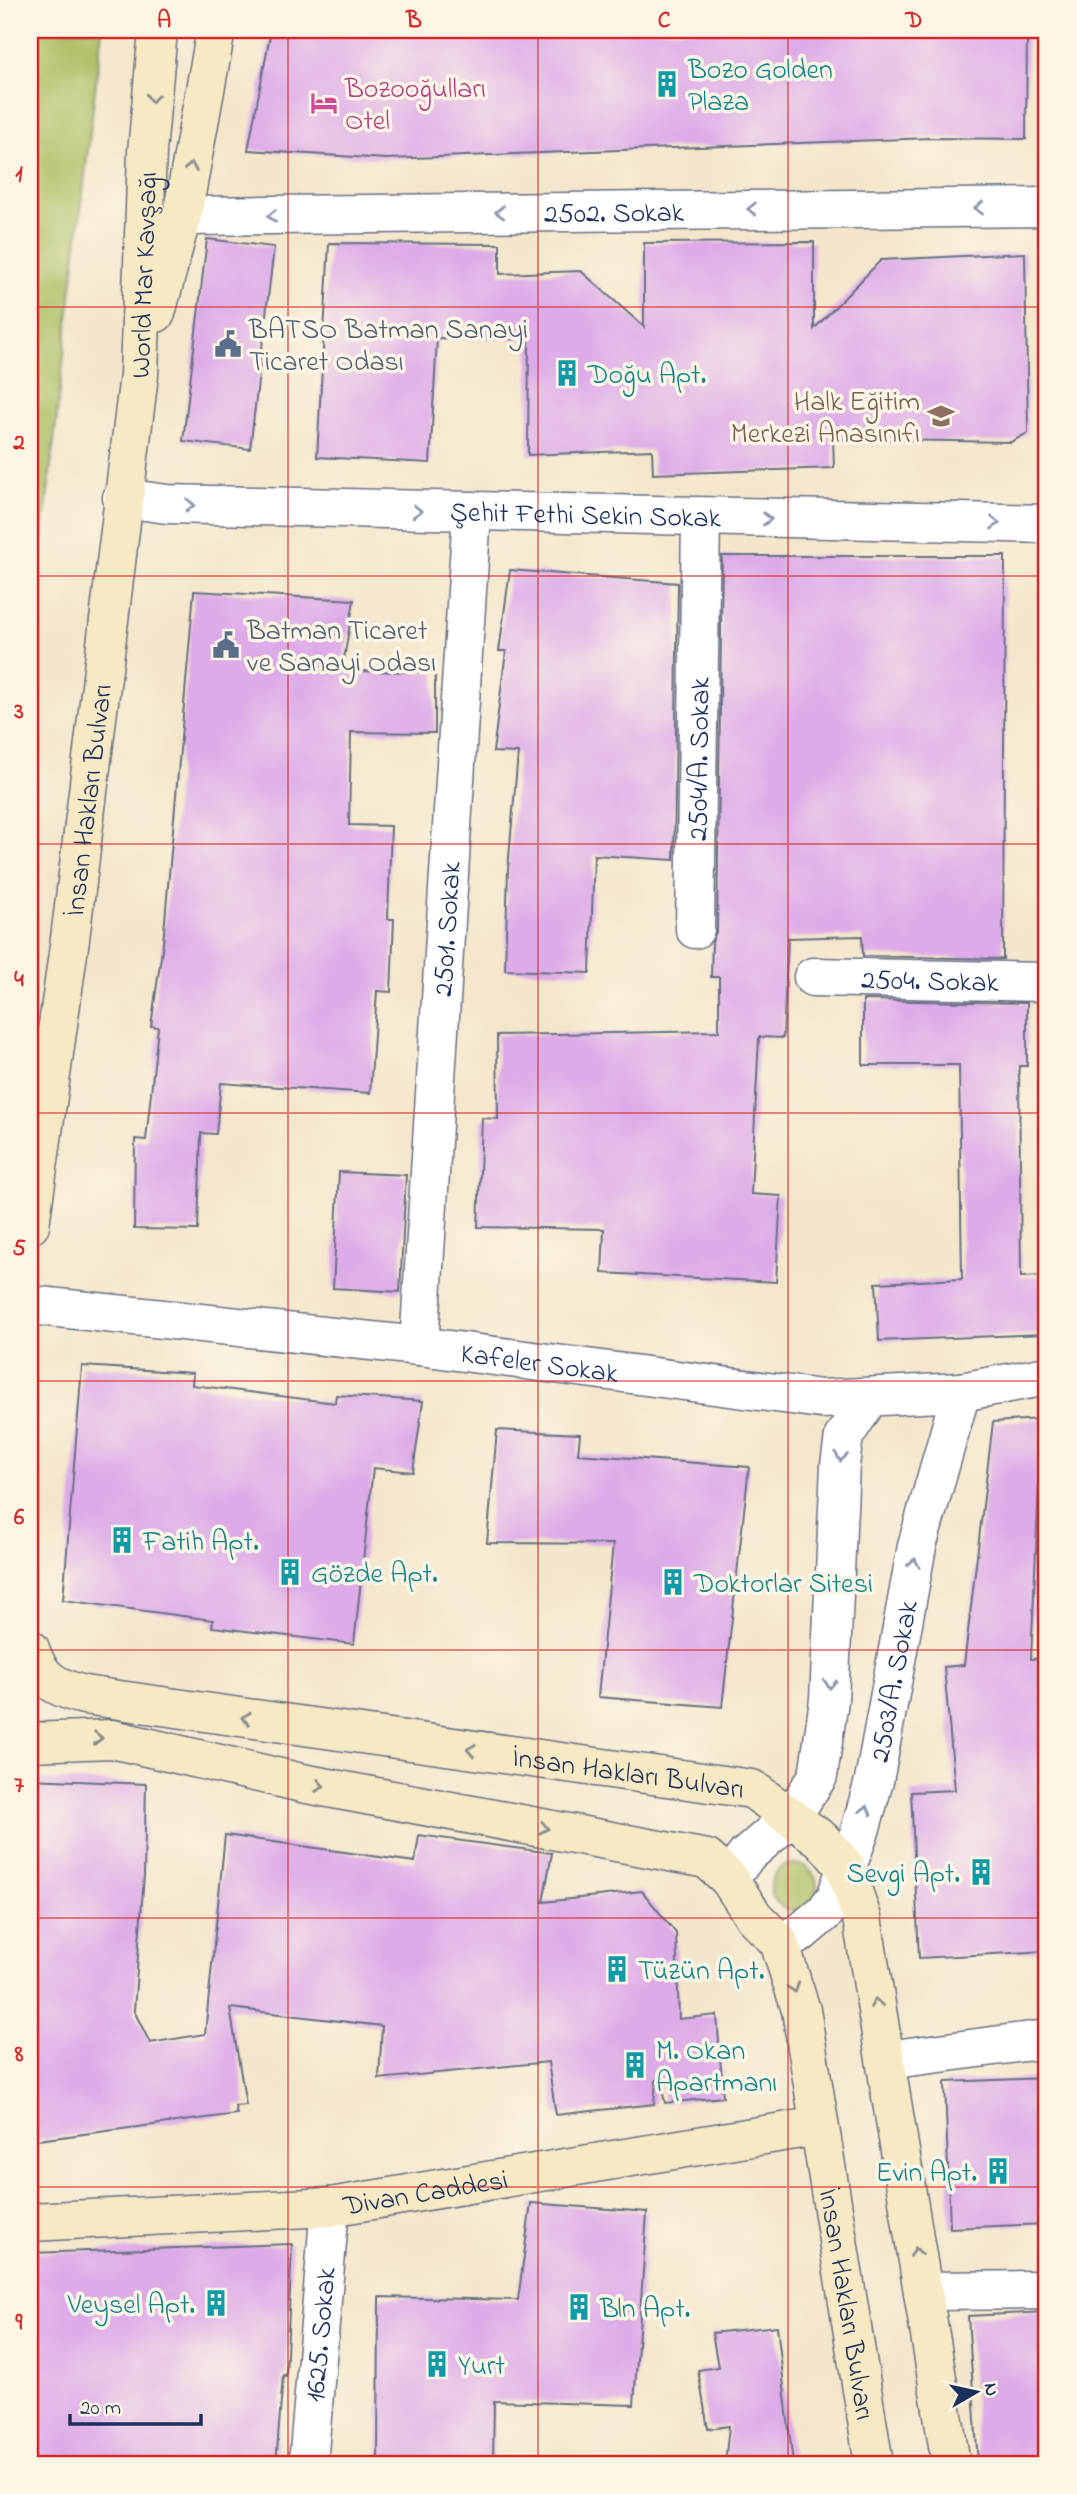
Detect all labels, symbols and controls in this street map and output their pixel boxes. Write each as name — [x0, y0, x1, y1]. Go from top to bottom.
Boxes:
text: A — [157, 5, 171, 38]
text: B — [405, 5, 422, 38]
text: C — [658, 5, 671, 38]
text: D — [905, 5, 922, 38]
place label: Bozo Golden Plaza — [687, 51, 833, 124]
building icon: Bozo Golden Plaza — [652, 69, 682, 99]
place label: Bozooğulları Otel — [344, 70, 486, 143]
hotel icon: Bozooğulları Otel — [309, 88, 339, 118]
one-way arrow — [145, 93, 160, 104]
text: 1 — [15, 159, 23, 192]
one-way arrow — [183, 161, 198, 173]
street label: World Mar Kavşağı — [122, 171, 170, 379]
street label: 2502. Sokak — [544, 194, 685, 236]
one-way arrow — [973, 200, 984, 216]
one-way arrow — [746, 201, 756, 217]
one-way arrow — [494, 204, 504, 220]
one-way arrow — [266, 209, 277, 224]
place label: BATSO Batman Sanayi Ticaret Odası — [248, 311, 528, 384]
public building icon: BATSO Batman Sanayi Ticaret Odası — [213, 329, 243, 359]
place label: Doğu Apt. — [587, 356, 706, 397]
building icon: Doğu Apt. — [552, 358, 582, 388]
place label: Halk Eğitim Merkezi Anasınıfı — [731, 383, 920, 456]
school or university icon: Halk Eğitim Merkezi Anasınıfı — [926, 401, 956, 431]
text: 2 — [12, 427, 25, 460]
street label: Şehit Fethi Sekin Sokak — [450, 493, 722, 541]
one-way arrow — [185, 497, 196, 512]
one-way arrow — [412, 503, 423, 518]
one-way arrow — [762, 511, 773, 526]
one-way arrow — [989, 516, 1000, 531]
place label: Batman Ticaret ve Sanayi Odası — [246, 612, 436, 685]
public building icon: Batman Ticaret ve Sanayi Odası — [211, 630, 241, 660]
street label: 2504/A. Sokak — [679, 676, 723, 841]
street label: İnsan Hakları Bulvarı — [56, 682, 125, 919]
text: 3 — [13, 696, 24, 729]
street label: 2501. Sokak — [424, 860, 474, 998]
street label: 2504. Sokak — [861, 961, 1000, 1005]
text: 4 — [14, 964, 24, 997]
text: 5 — [12, 1233, 26, 1266]
street label: Kafeler Sokak — [458, 1335, 621, 1396]
one-way arrow — [834, 1451, 849, 1463]
text: 6 — [14, 1502, 25, 1535]
place label: Fatih Apt. — [142, 1523, 259, 1564]
building icon: Fatih Apt. — [107, 1525, 137, 1555]
place label: Gözde Apt. — [311, 1555, 438, 1596]
building icon: Gözde Apt. — [275, 1557, 305, 1587]
one-way arrow — [906, 1557, 921, 1569]
place label: Doktorlar Sitesi — [693, 1565, 873, 1606]
building icon: Doktorlar Sitesi — [658, 1567, 688, 1597]
street label: 2503/A. Sokak — [861, 1597, 931, 1766]
one-way arrow — [823, 1679, 838, 1690]
one-way arrow — [240, 1711, 251, 1726]
one-way arrow — [93, 1730, 104, 1746]
street label: İnsan Hakları Bulvarı — [509, 1738, 747, 1812]
one-way arrow — [465, 1742, 477, 1757]
text: 7 — [14, 1770, 24, 1803]
one-way arrow — [314, 1778, 326, 1793]
one-way arrow — [858, 1804, 872, 1816]
one-way arrow — [538, 1819, 550, 1834]
place label: Sevgi Apt. — [846, 1855, 960, 1896]
building icon: Sevgi Apt. — [966, 1857, 996, 1887]
place label: Tüzün Apt. — [638, 1952, 764, 1993]
building icon: Tüzün Apt. — [602, 1954, 632, 1984]
one-way arrow — [786, 1981, 800, 1994]
one-way arrow — [869, 1997, 884, 2009]
place label: M. Okan Apartmanı — [656, 2032, 777, 2105]
text: 8 — [14, 2039, 24, 2072]
building icon: M. Okan Apartmanı — [620, 2050, 650, 2080]
place label: Evin Apt. — [876, 2154, 977, 2195]
building icon: Evin Apt. — [983, 2156, 1013, 2186]
street label: Divan Caddesi — [340, 2161, 511, 2229]
street label: İnsan Hakları Bulvarı — [806, 2186, 884, 2423]
one-way arrow — [909, 2246, 924, 2258]
street label: 1625. Sokak — [296, 2265, 349, 2404]
place label: Veysel Apt. — [67, 2286, 195, 2327]
building icon: Veysel Apt. — [201, 2288, 231, 2318]
place label: Bln Apt. — [599, 2290, 690, 2331]
building icon: Bln Apt. — [564, 2292, 594, 2322]
text: 9 — [15, 2307, 24, 2340]
place label: Yurt — [458, 2347, 505, 2388]
building icon: Yurt — [422, 2349, 452, 2379]
north arrow — [940, 2358, 1010, 2428]
text: N — [976, 2381, 1005, 2398]
scale bar — [70, 2382, 201, 2426]
text: 20 m — [80, 2394, 121, 2424]

